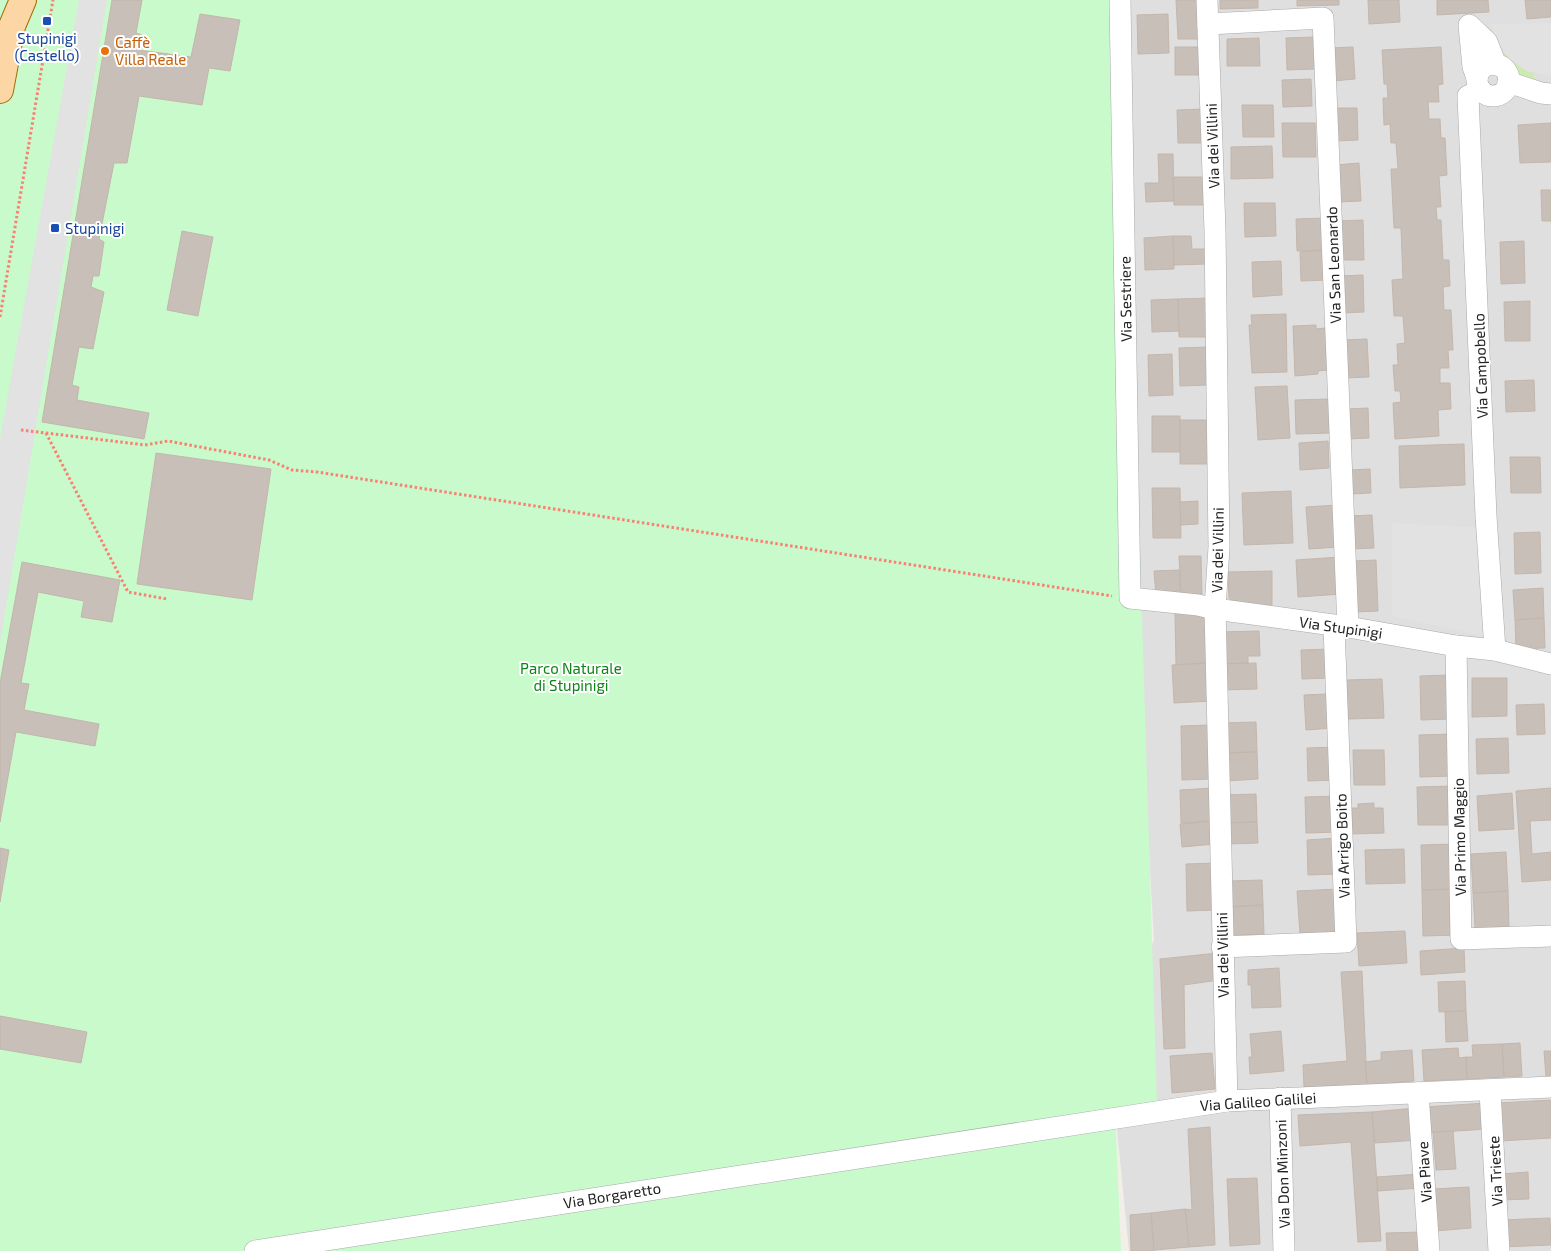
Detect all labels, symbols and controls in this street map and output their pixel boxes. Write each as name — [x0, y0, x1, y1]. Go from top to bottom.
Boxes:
marker: Stupinigi (Castello) — [41, 15, 53, 27]
place label: Stupinigi (Castello) — [15, 29, 79, 64]
place label: Caffè Villa Reale — [115, 33, 186, 68]
marker: Caffè Villa Reale — [99, 45, 111, 57]
street label: Via dei Villini — [1202, 103, 1222, 189]
street label: Via San Leonardo — [1322, 206, 1344, 324]
place label: Stupinigi — [65, 219, 125, 237]
marker: Stupinigi — [49, 222, 61, 234]
street label: Via Sestriere — [1115, 256, 1135, 342]
street label: Via Campobello — [1469, 313, 1491, 419]
street label: Via dei Villini — [1207, 507, 1227, 593]
street label: Via Stupinigi — [1298, 612, 1384, 642]
park label: Parco Naturale di Stupinigi — [520, 659, 622, 694]
street label: Via Primo Maggio — [1449, 778, 1469, 896]
street label: Via Arrigo Boito — [1331, 793, 1353, 899]
street label: Via dei Villini — [1212, 912, 1232, 998]
street label: Via Galileo Galilei — [1199, 1088, 1317, 1114]
street label: Via Don Minzoni — [1271, 1119, 1293, 1229]
street label: Via Trieste — [1484, 1135, 1506, 1207]
street label: Via Piave — [1413, 1141, 1435, 1203]
street label: Via Borgaretto — [562, 1178, 662, 1212]

